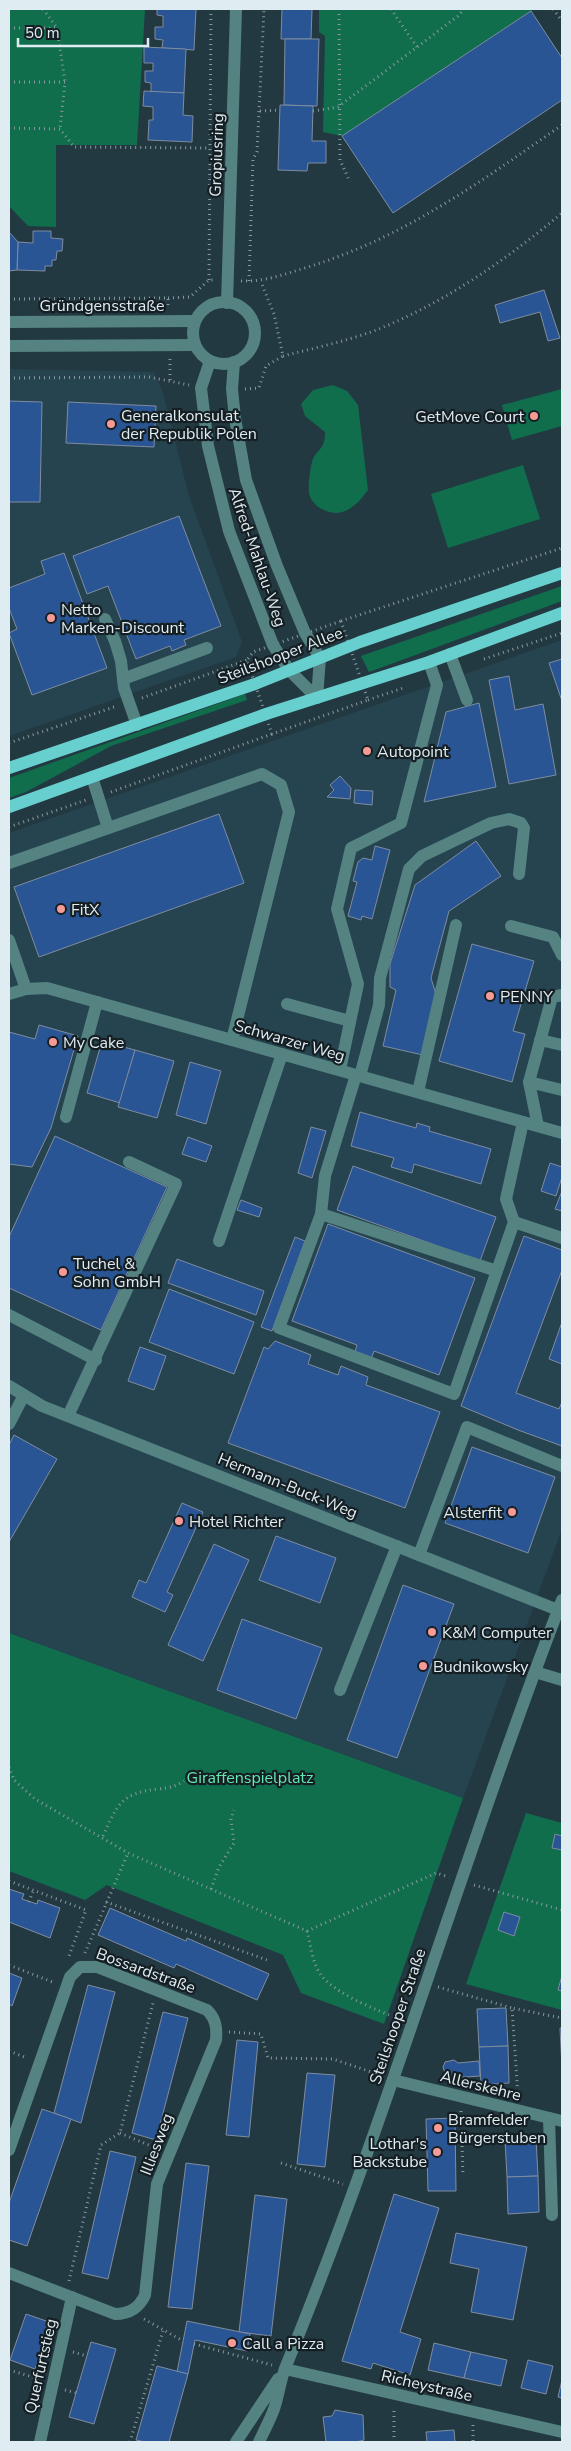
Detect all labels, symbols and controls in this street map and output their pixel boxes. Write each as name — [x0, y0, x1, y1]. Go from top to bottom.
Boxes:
scale bar — [18, 15, 148, 47]
text: 50 m — [25, 23, 60, 43]
street label: Gropiusring — [205, 113, 229, 197]
street label: Gründgensstraße — [39, 295, 165, 317]
place label: Generalkonsulat der Republik Polen — [121, 405, 257, 445]
place label: GetMove Court — [415, 406, 524, 428]
marker: GetMove Court — [528, 410, 540, 422]
marker: Generalkonsulat der Republik Polen — [105, 418, 117, 430]
street label: Alfred-Mahlau-Weg — [223, 485, 291, 630]
place label: Netto Marken-Discount — [61, 599, 185, 639]
marker: Netto Marken-Discount — [45, 612, 57, 624]
street label: Steilshooper Allee — [215, 622, 346, 690]
place label: Autopoint — [377, 741, 449, 763]
marker: Autopoint — [361, 745, 373, 757]
place label: FitX — [71, 899, 100, 921]
marker: FitX — [55, 903, 67, 915]
place label: PENNY — [500, 986, 553, 1008]
marker: PENNY — [484, 990, 496, 1002]
street label: Schwarzer Weg — [232, 1015, 348, 1067]
place label: My Cake — [63, 1032, 124, 1054]
marker: My Cake — [47, 1036, 59, 1048]
place label: Tuchel & Sohn GmbH — [73, 1253, 161, 1293]
marker: Tuchel & Sohn GmbH — [57, 1266, 69, 1278]
street label: Hermann-Buck-Weg — [214, 1448, 361, 1524]
place label: Alsterfit — [443, 1502, 502, 1524]
marker: Alsterfit — [506, 1506, 518, 1518]
place label: Hotel Richter — [189, 1511, 284, 1533]
marker: Hotel Richter — [173, 1515, 185, 1527]
place label: K&M Computer — [442, 1622, 552, 1644]
marker: K&M Computer — [426, 1626, 438, 1638]
place label: Budnikowsky — [433, 1656, 529, 1678]
marker: Budnikowsky — [417, 1660, 429, 1672]
park label: Giraffenspielplatz — [187, 1767, 313, 1789]
street label: Bossardstraße — [93, 1943, 198, 1999]
street label: Steilshooper Straße — [364, 1945, 432, 2087]
street label: Allerskehre — [438, 2065, 523, 2107]
place label: Bramfelder Bürgerstuben — [448, 2109, 546, 2149]
street label: Illiesweg — [135, 2110, 179, 2178]
marker: Bramfelder Bürgerstuben — [432, 2122, 444, 2134]
place label: Lothar's Backstube — [352, 2133, 427, 2173]
marker: Lothar's Backstube — [431, 2146, 443, 2158]
street label: Querfurtstieg — [19, 2317, 63, 2416]
place label: Call a Pizza — [242, 2333, 324, 2355]
marker: Call a Pizza — [226, 2337, 238, 2349]
street label: Richeystraße — [379, 2365, 475, 2407]

